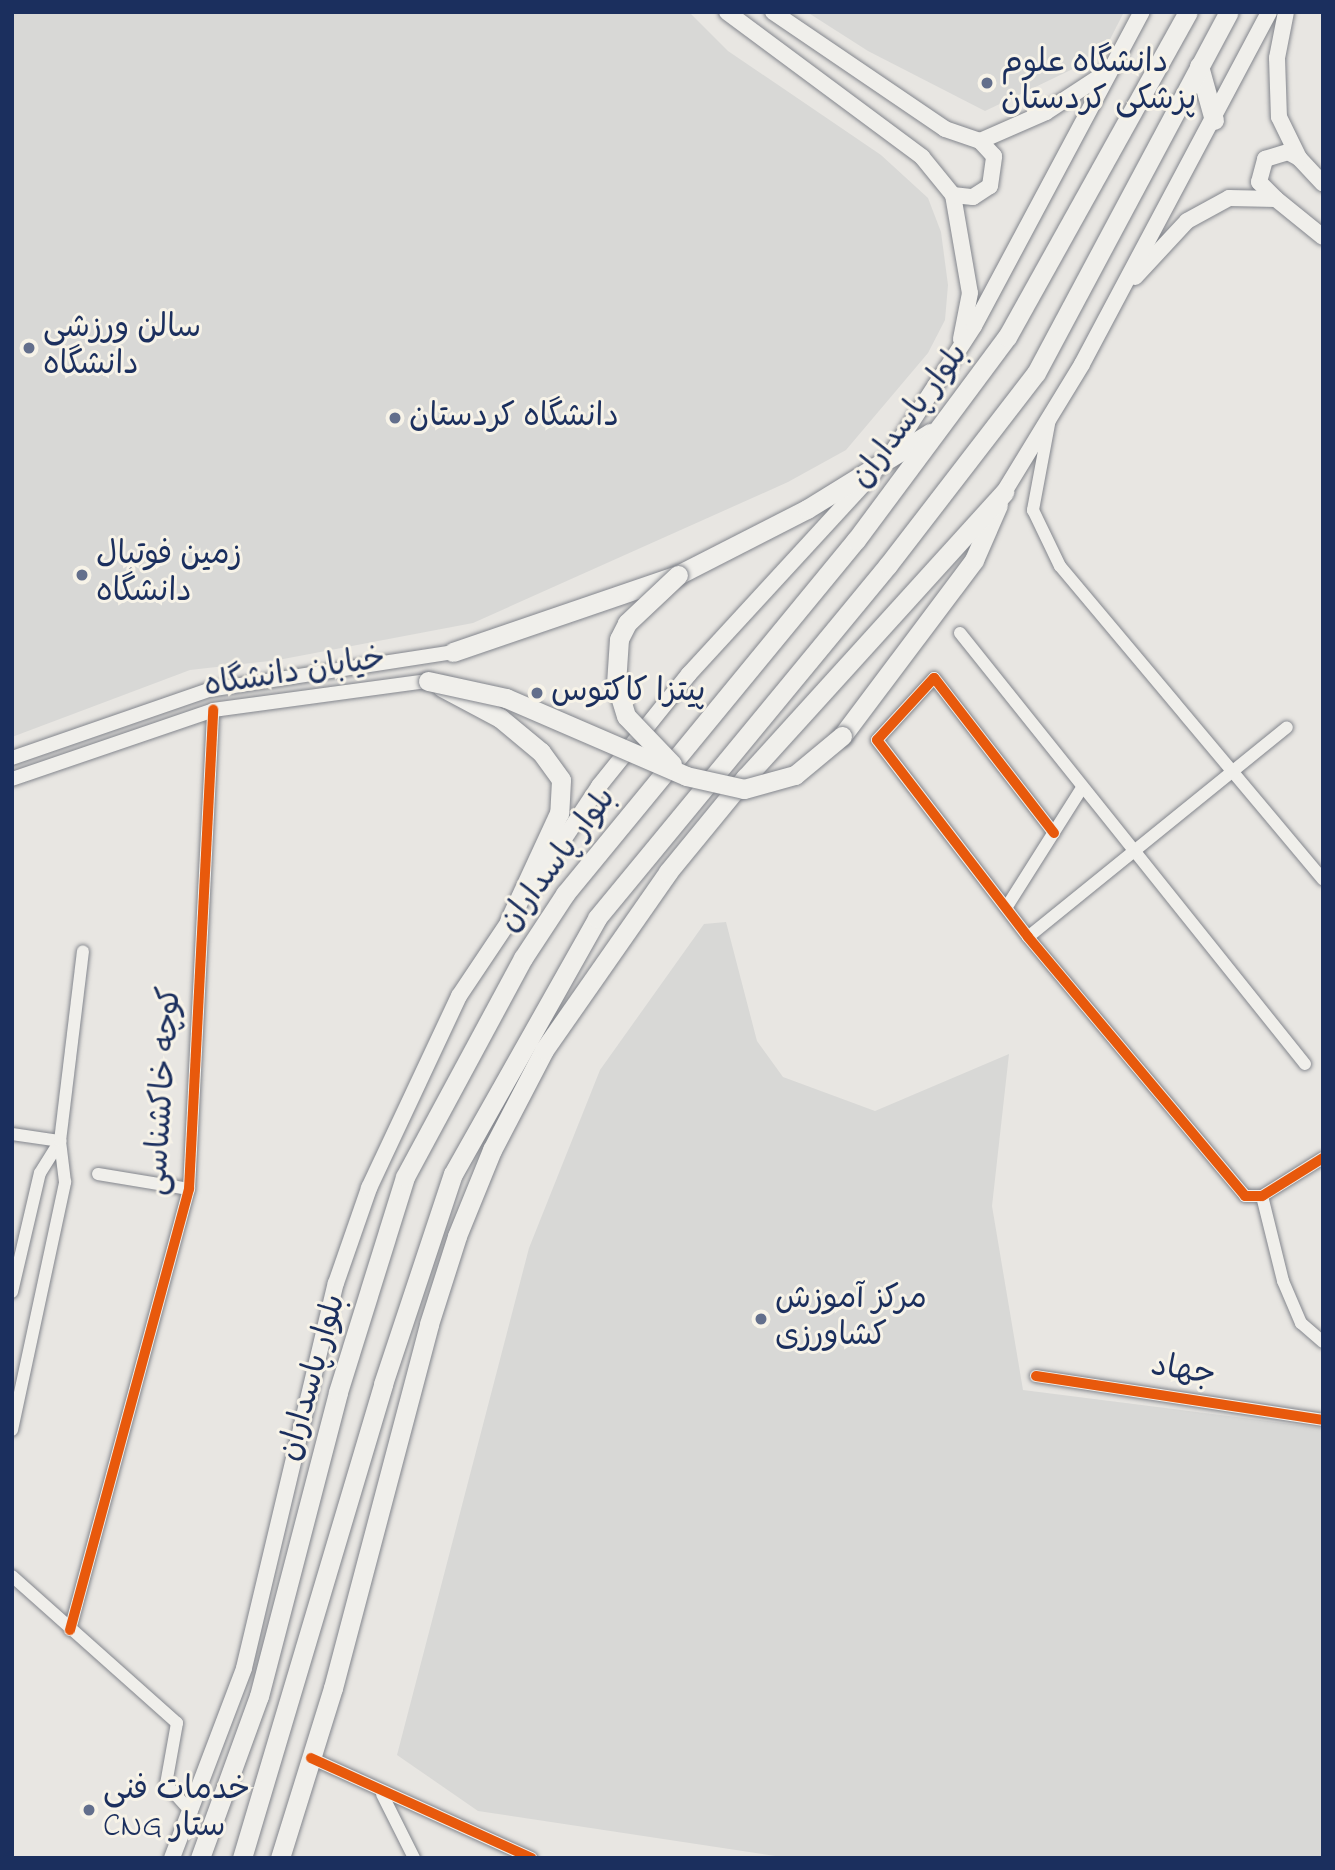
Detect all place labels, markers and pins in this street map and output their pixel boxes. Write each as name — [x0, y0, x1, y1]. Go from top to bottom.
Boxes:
place label: دانشگاه علوم پزشکی کردستان — [1001, 46, 1196, 121]
marker: دانشگاه علوم پزشکی کردستان — [979, 75, 995, 91]
place label: سالن ورزشی دانشگاه — [43, 311, 201, 386]
marker: سالن ورزشی دانشگاه — [21, 340, 37, 356]
place label: دانشگاه کردستان — [409, 399, 619, 437]
marker: دانشگاه کردستان — [387, 410, 403, 426]
place label: زمین فوتبال دانشگاه — [96, 538, 242, 613]
marker: زمین فوتبال دانشگاه — [74, 567, 90, 583]
place label: پیتزا کاکتوس — [551, 674, 706, 712]
marker: پیتزا کاکتوس — [529, 685, 545, 701]
place label: مرکز آموزش کشاورزی — [775, 1282, 927, 1357]
marker: مرکز آموزش کشاورزی — [753, 1311, 769, 1327]
place label: خدمات فنی‌ CNG ستار — [103, 1773, 250, 1848]
marker: خدمات فنی‌ CNG ستار — [81, 1802, 97, 1818]

